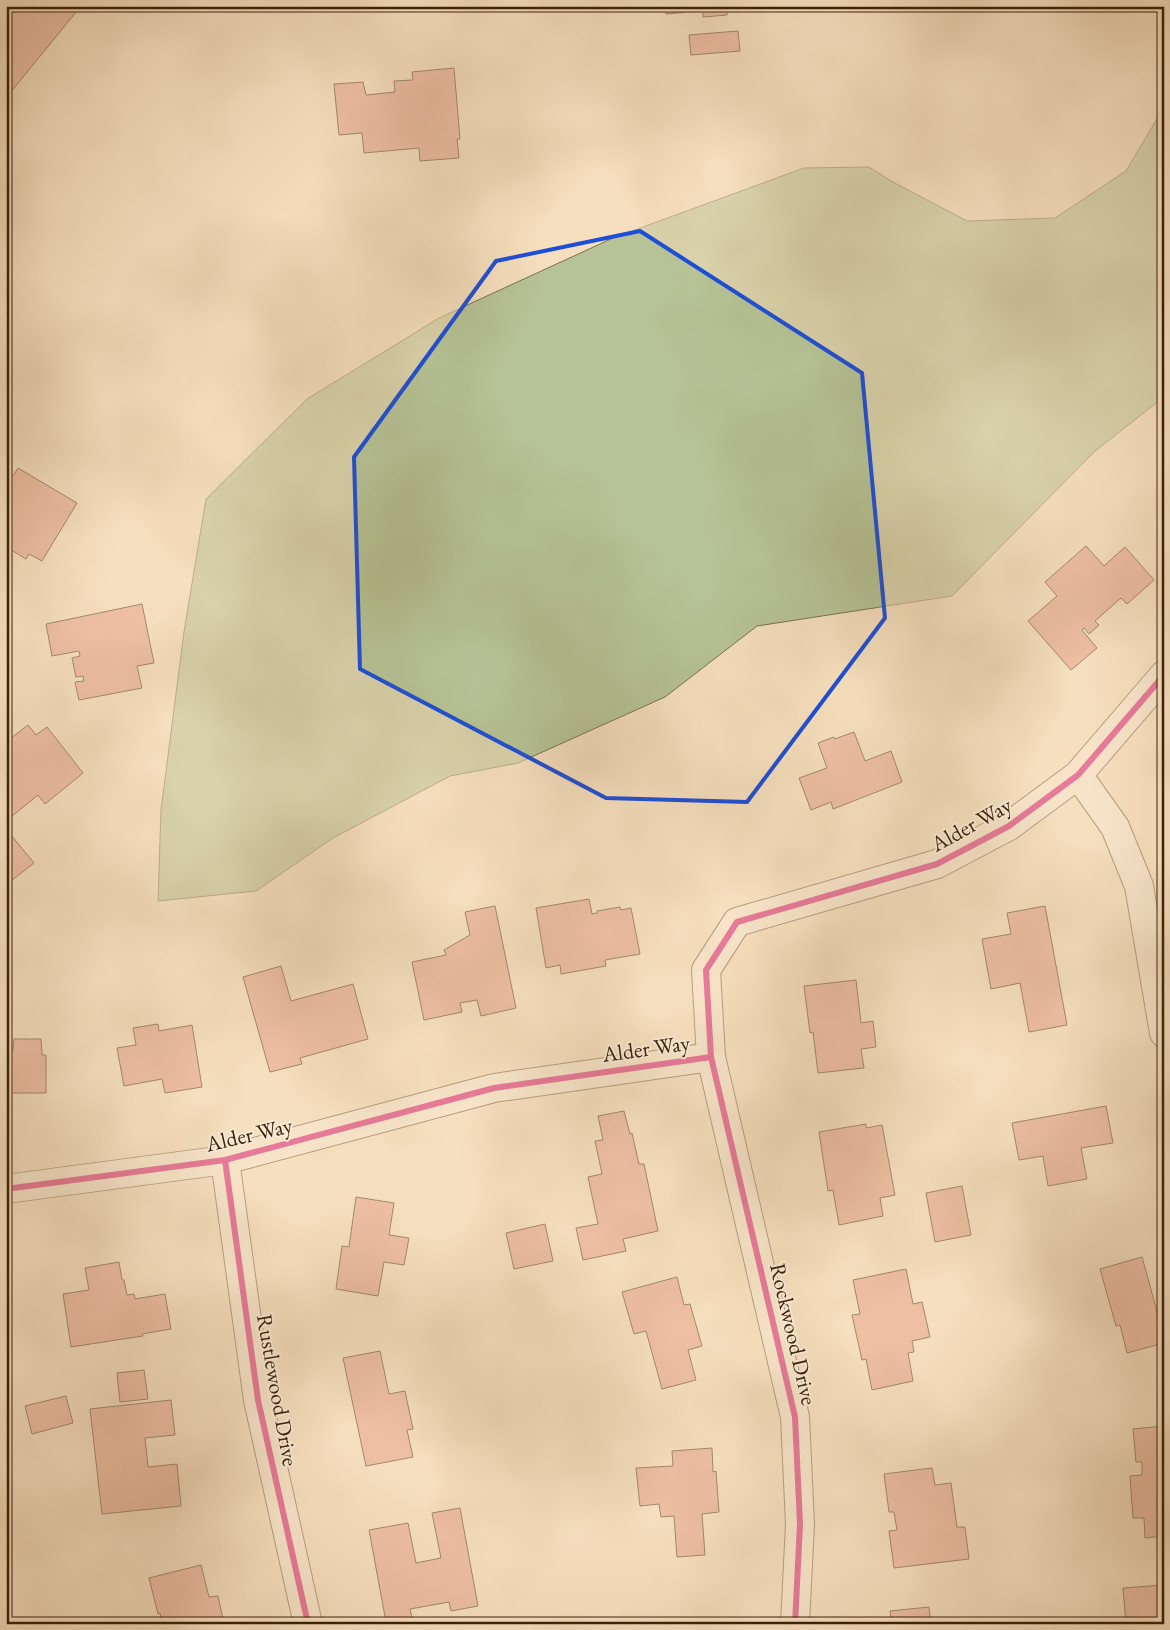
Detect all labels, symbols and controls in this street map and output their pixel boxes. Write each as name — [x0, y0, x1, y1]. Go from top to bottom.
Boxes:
street label: Alder Way — [925, 790, 1017, 859]
street label: Alder Way — [599, 1028, 692, 1069]
street label: Alder Way — [202, 1110, 296, 1159]
street label: Rockwood Drive — [763, 1260, 824, 1408]
street label: Rustlewood Drive — [250, 1312, 305, 1469]

